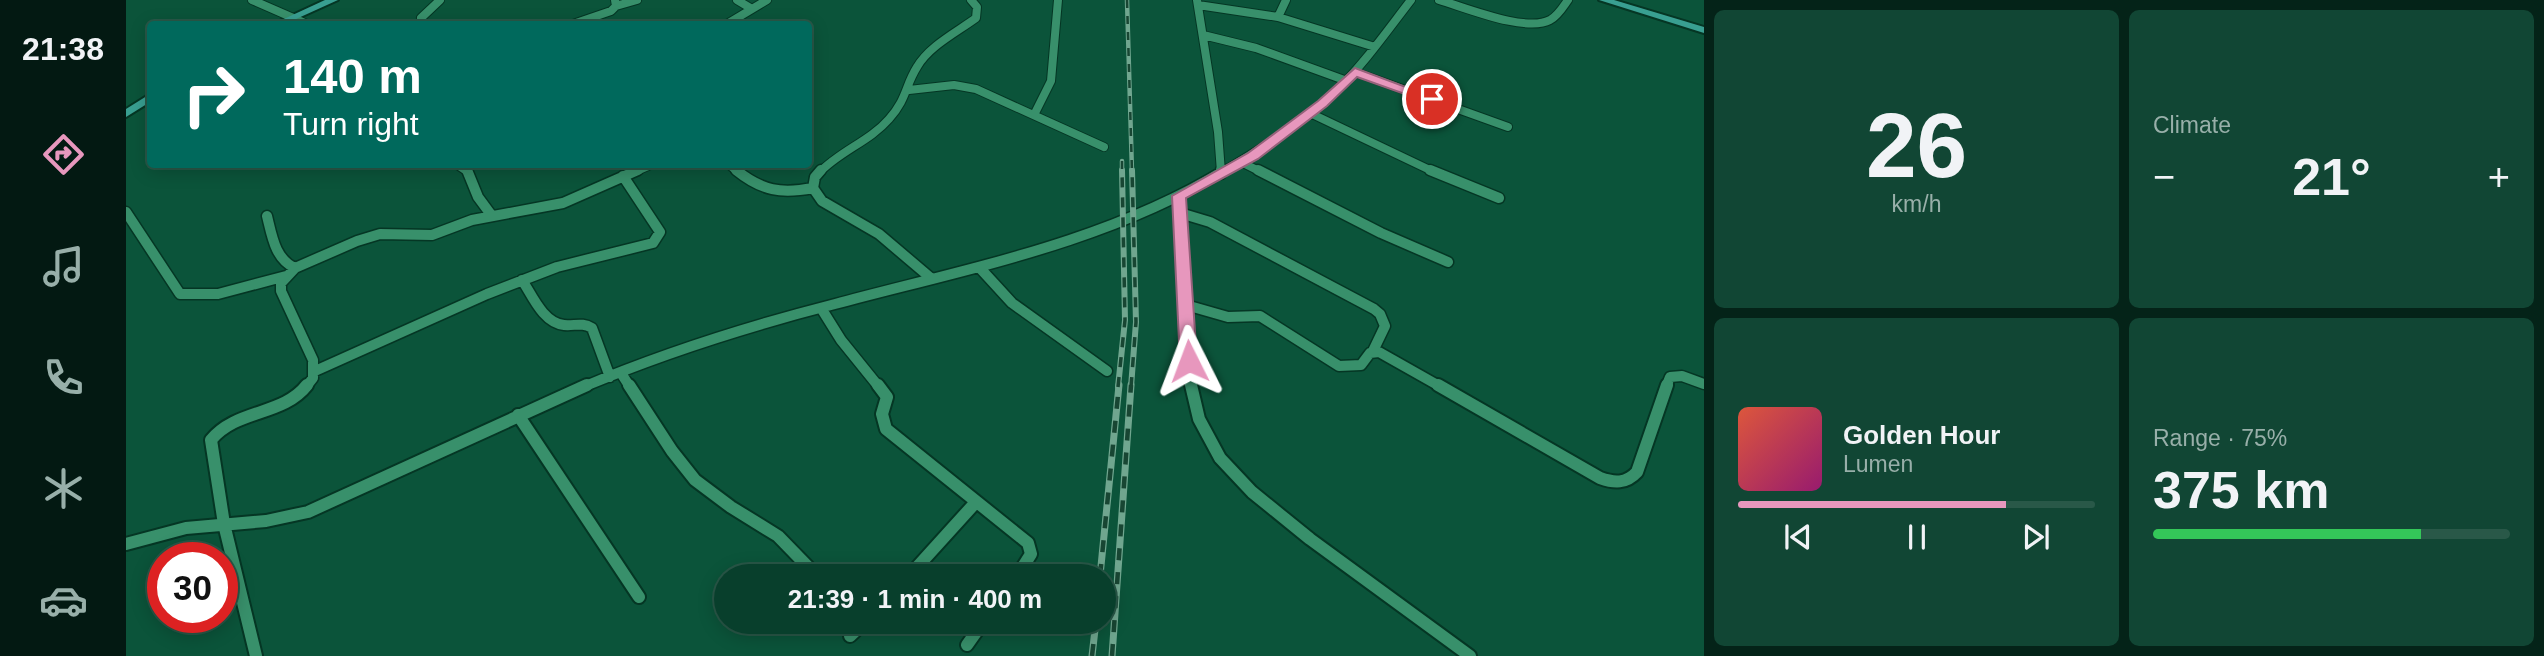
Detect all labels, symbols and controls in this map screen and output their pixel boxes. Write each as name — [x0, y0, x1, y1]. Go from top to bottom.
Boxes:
text: 21:38 — [22, 31, 104, 67]
icon: right — [168, 49, 259, 140]
text: 140 m — [283, 49, 422, 103]
pin — [1402, 69, 1462, 129]
icon: arrive — [1413, 80, 1451, 118]
text: 26 — [1866, 95, 1967, 196]
text: Turn right — [283, 106, 419, 142]
text: Climate — [2153, 112, 2231, 138]
icon: directions — [39, 130, 88, 179]
text: 21° — [2292, 148, 2371, 206]
text: − — [2153, 156, 2175, 198]
text: + — [2488, 156, 2510, 198]
text: km/h — [1892, 191, 1941, 217]
icon: music — [39, 242, 88, 291]
position arrow — [1152, 324, 1226, 398]
icon: phone — [39, 353, 88, 402]
text: Golden Hour — [1843, 420, 2000, 450]
text: Range · 75% — [2153, 425, 2287, 451]
text: Lumen — [1843, 451, 1913, 477]
text: 375 km — [2153, 461, 2329, 519]
icon: climate — [39, 464, 88, 513]
icon: previous — [1779, 518, 1817, 556]
icon: pause — [1898, 518, 1936, 556]
icon: next — [2017, 518, 2055, 556]
speed limit sign: 30 — [147, 542, 238, 633]
icon: car — [39, 576, 88, 625]
text: 21:39 · 1 min · 400 m — [788, 584, 1042, 614]

